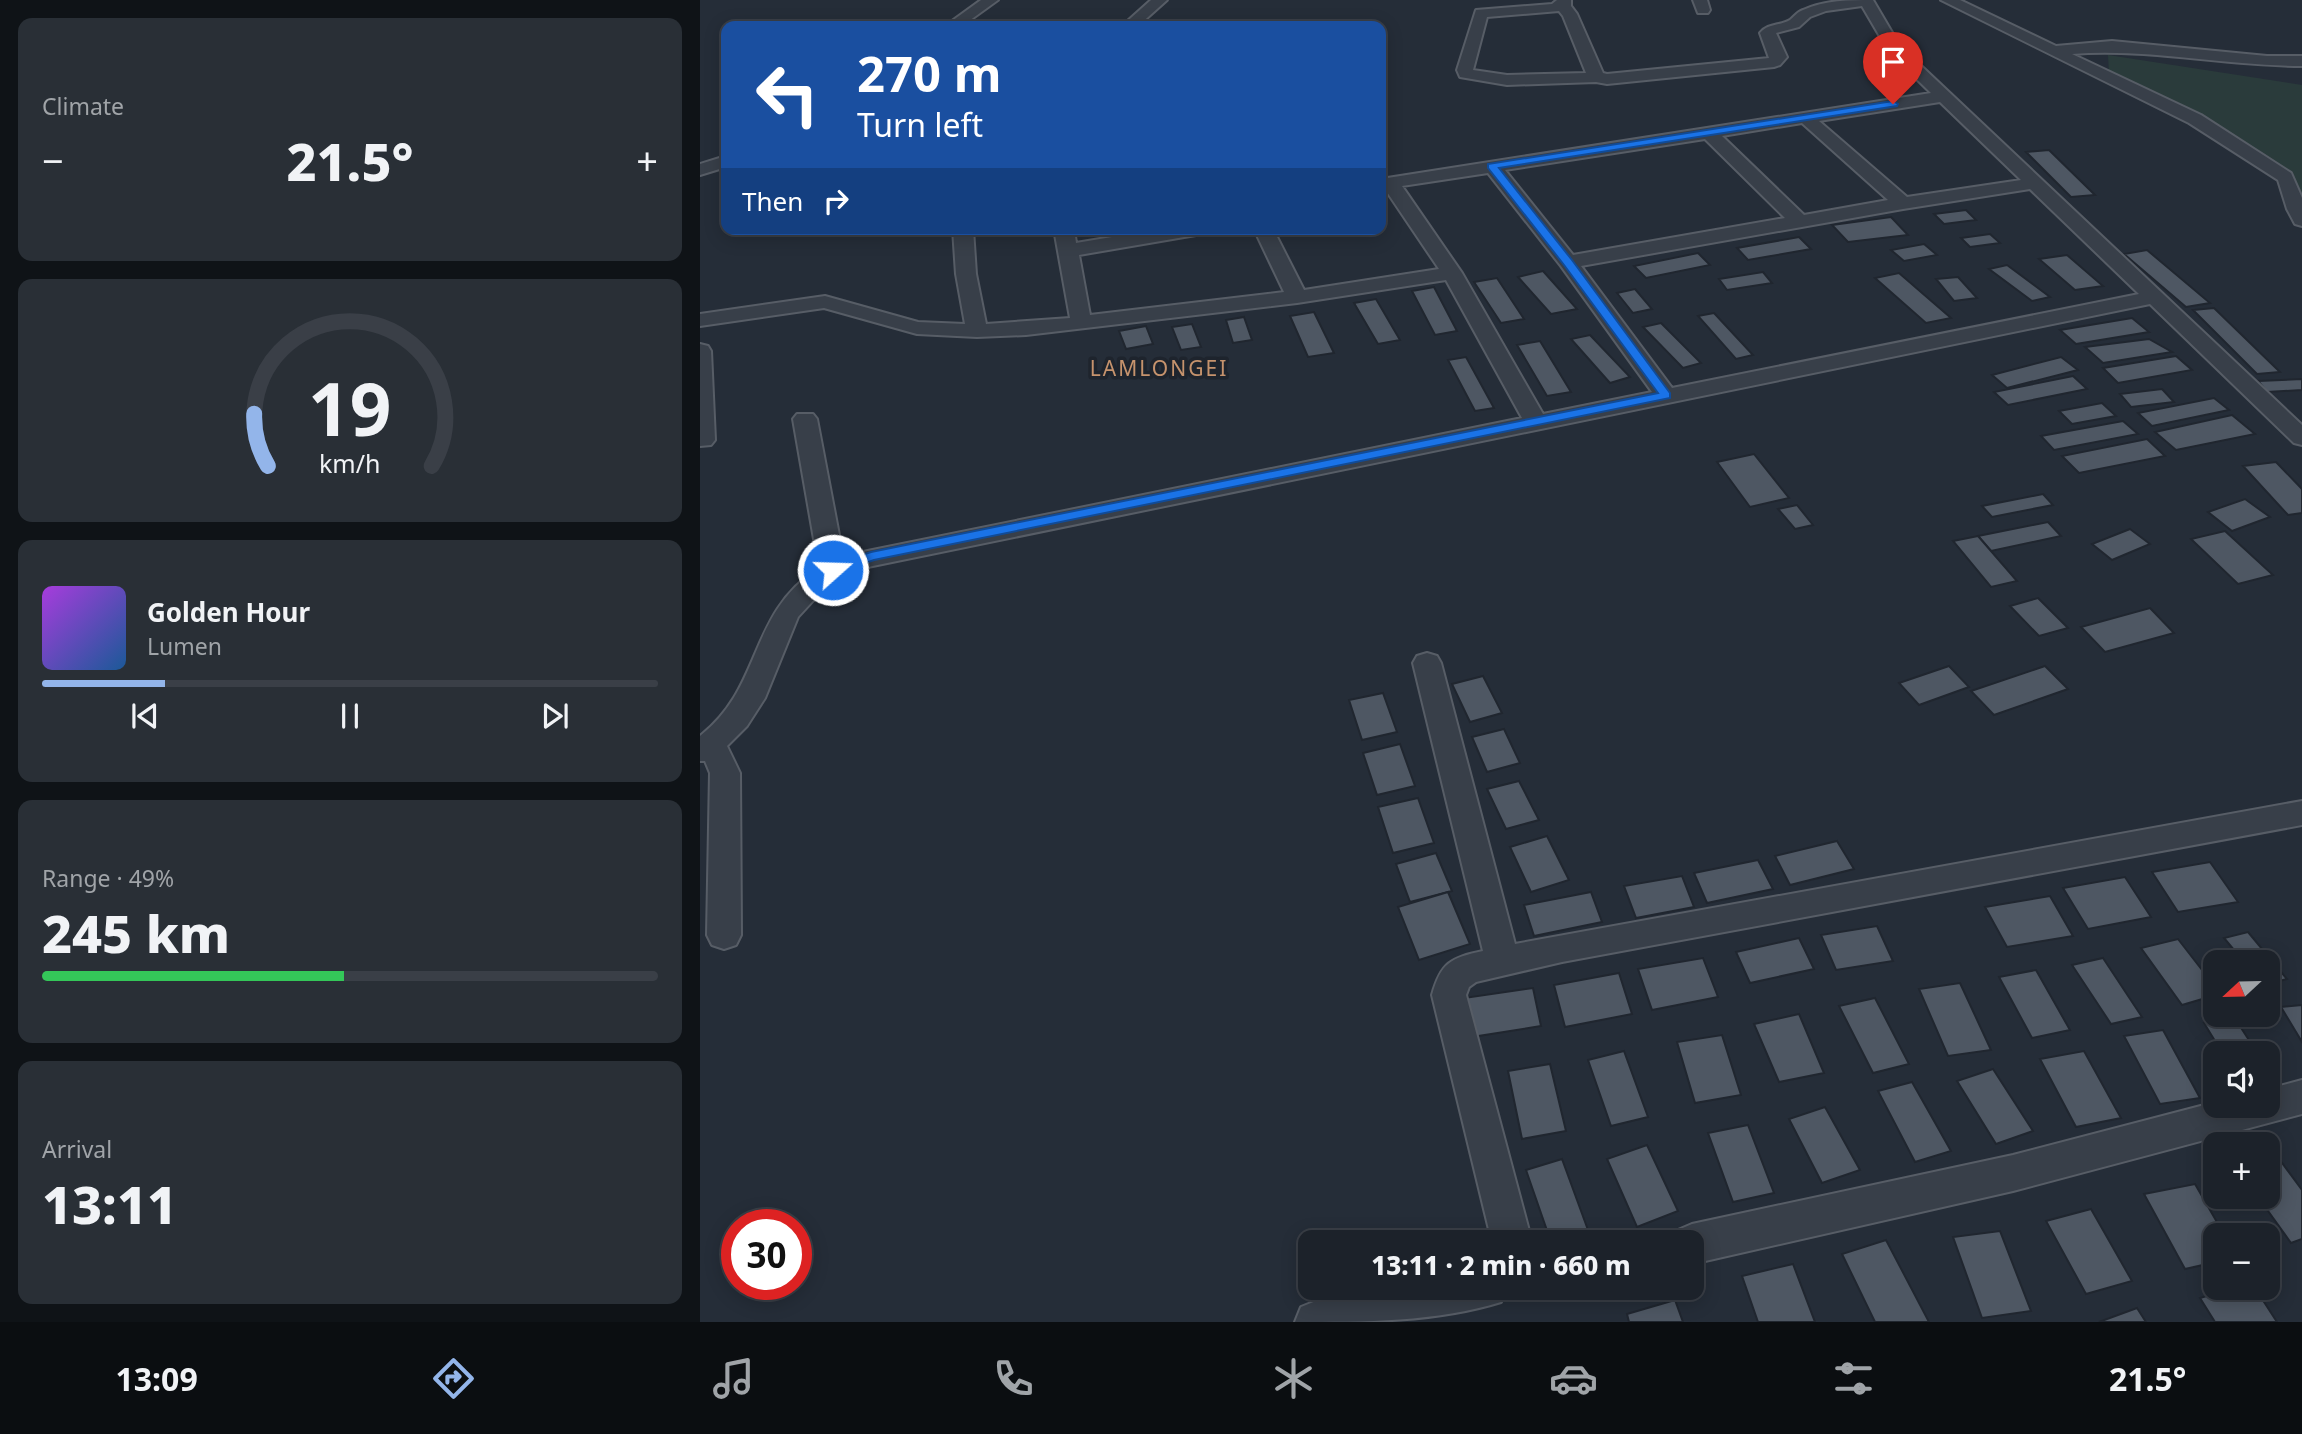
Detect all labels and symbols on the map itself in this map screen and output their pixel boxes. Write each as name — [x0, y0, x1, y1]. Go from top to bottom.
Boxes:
pin — [1863, 32, 1923, 104]
district label: LAMLONGEI — [1090, 354, 1228, 382]
position arrow — [796, 533, 870, 607]
north arrow — [2203, 950, 2280, 1027]
speed limit sign: 30 — [721, 1209, 812, 1300]

